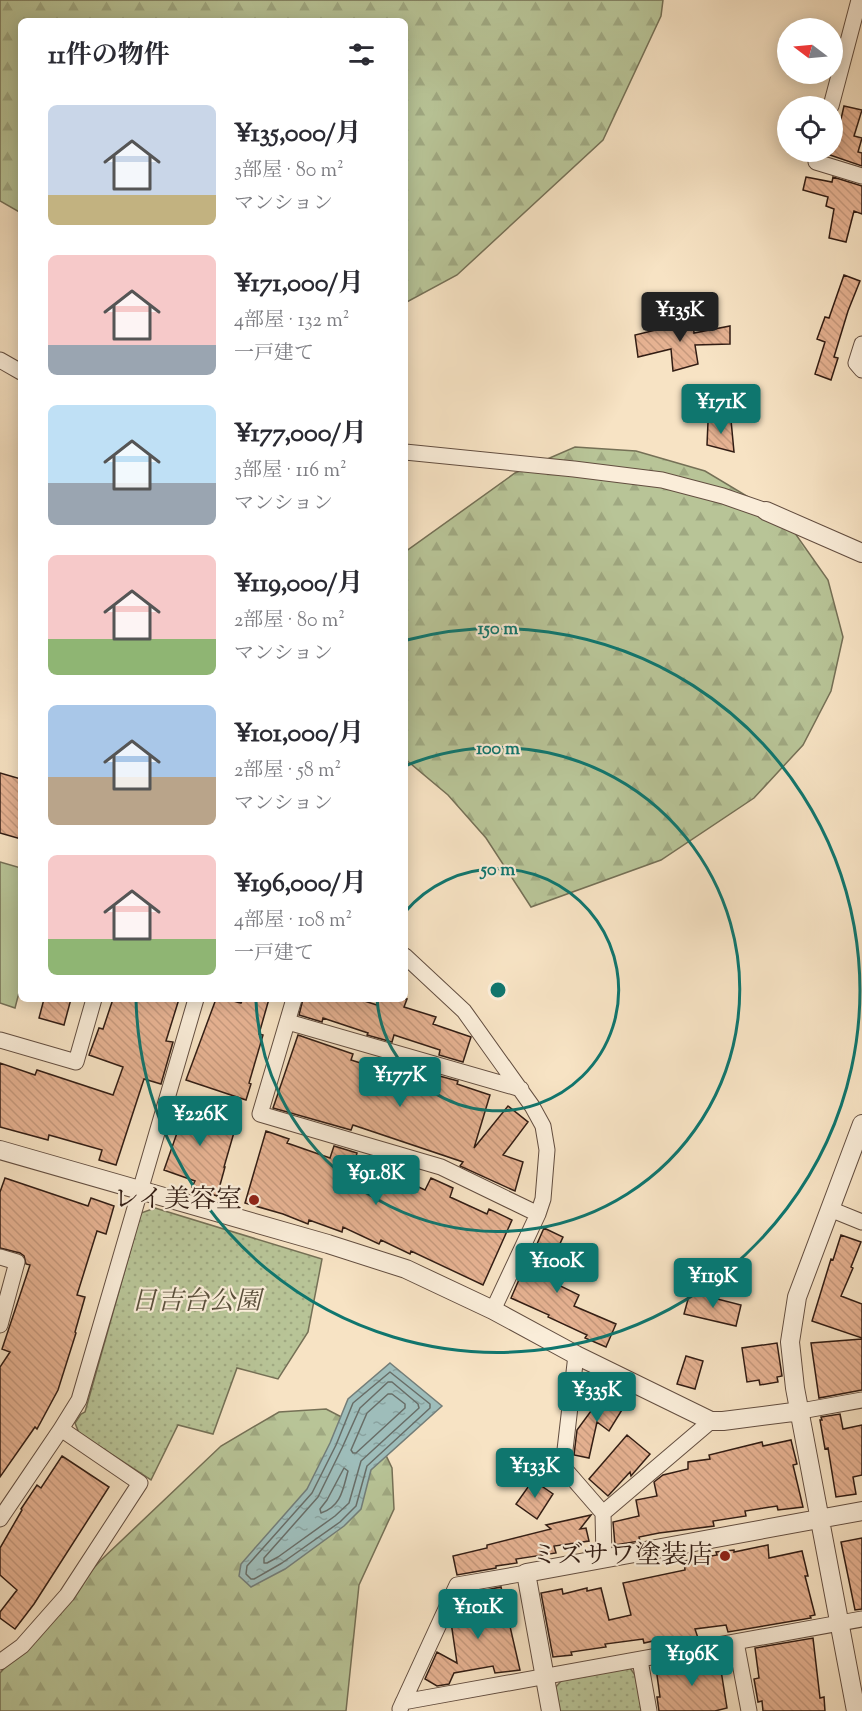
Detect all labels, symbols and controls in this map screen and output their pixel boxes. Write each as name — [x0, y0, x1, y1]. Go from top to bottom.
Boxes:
north arrow — [777, 18, 843, 84]
map controls — [777, 18, 843, 162]
text: 11件の物件 — [48, 38, 170, 75]
icon: filters — [345, 38, 378, 71]
button: locate — [777, 96, 843, 162]
text: ¥135,000/月 — [234, 116, 362, 153]
icon: home — [96, 129, 168, 201]
text: 3部屋 · 80 m² — [234, 157, 344, 186]
text: マンション — [234, 190, 333, 219]
text: ¥171,000/月 — [234, 266, 364, 303]
icon: home — [96, 279, 168, 351]
pin: ¥135K — [638, 292, 722, 343]
text: ¥135K — [655, 297, 705, 326]
text: 4部屋 · 132 m² — [234, 307, 349, 336]
text: 一戸建て — [234, 340, 314, 369]
pin: ¥171K — [679, 384, 763, 435]
text: ¥171K — [696, 389, 746, 418]
text: ¥177,000/月 — [234, 416, 367, 453]
icon: home — [96, 429, 168, 501]
text: 3部屋 · 116 m² — [234, 457, 347, 486]
text: マンション — [234, 490, 333, 519]
text: ¥119,000/月 — [234, 566, 363, 603]
icon: home — [96, 579, 168, 651]
text: 2部屋 · 80 m² — [234, 607, 345, 636]
text: 150 m — [478, 617, 518, 643]
text: マンション — [234, 640, 333, 669]
text: ¥101,000/月 — [234, 716, 364, 753]
icon: home — [96, 729, 168, 801]
text: 100 m — [476, 737, 520, 763]
text: 2部屋 · 58 m² — [234, 757, 341, 786]
text: マンション — [234, 790, 333, 819]
text: 50 m — [479, 858, 515, 884]
text: ¥196,000/月 — [234, 866, 367, 903]
icon: home — [96, 879, 168, 951]
text: 4部屋 · 108 m² — [234, 907, 352, 936]
text: 一戸建て — [234, 940, 314, 969]
centre of rings — [488, 980, 508, 1000]
pin: ¥177K — [358, 1057, 442, 1108]
text: ¥177K — [373, 1062, 427, 1091]
pin: ¥226K — [158, 1096, 242, 1147]
text: ¥226K — [172, 1101, 228, 1130]
pin: ¥91.8K — [327, 1155, 425, 1206]
text: ¥91.8K — [347, 1160, 405, 1189]
place label: レイ美容室 — [113, 1182, 242, 1219]
marker: レイ美容室 — [247, 1193, 261, 1207]
pin: ¥100K — [515, 1243, 599, 1294]
text: ¥100K — [529, 1248, 585, 1277]
pin: ¥119K — [671, 1258, 755, 1309]
text: ¥119K — [688, 1263, 738, 1292]
park label: 日吉台公園 — [131, 1284, 265, 1321]
pin: ¥335K — [555, 1372, 639, 1423]
text: ¥335K — [572, 1377, 622, 1406]
pin: ¥133K — [493, 1448, 577, 1499]
text: ¥133K — [510, 1453, 560, 1482]
place label: ミズサワ塗装店 — [532, 1538, 713, 1575]
marker: ミズサワ塗装店 — [718, 1549, 732, 1563]
pin: ¥101K — [436, 1589, 520, 1640]
text: ¥101K — [452, 1594, 504, 1623]
pin: ¥196K — [650, 1636, 734, 1687]
text: ¥196K — [665, 1641, 719, 1670]

